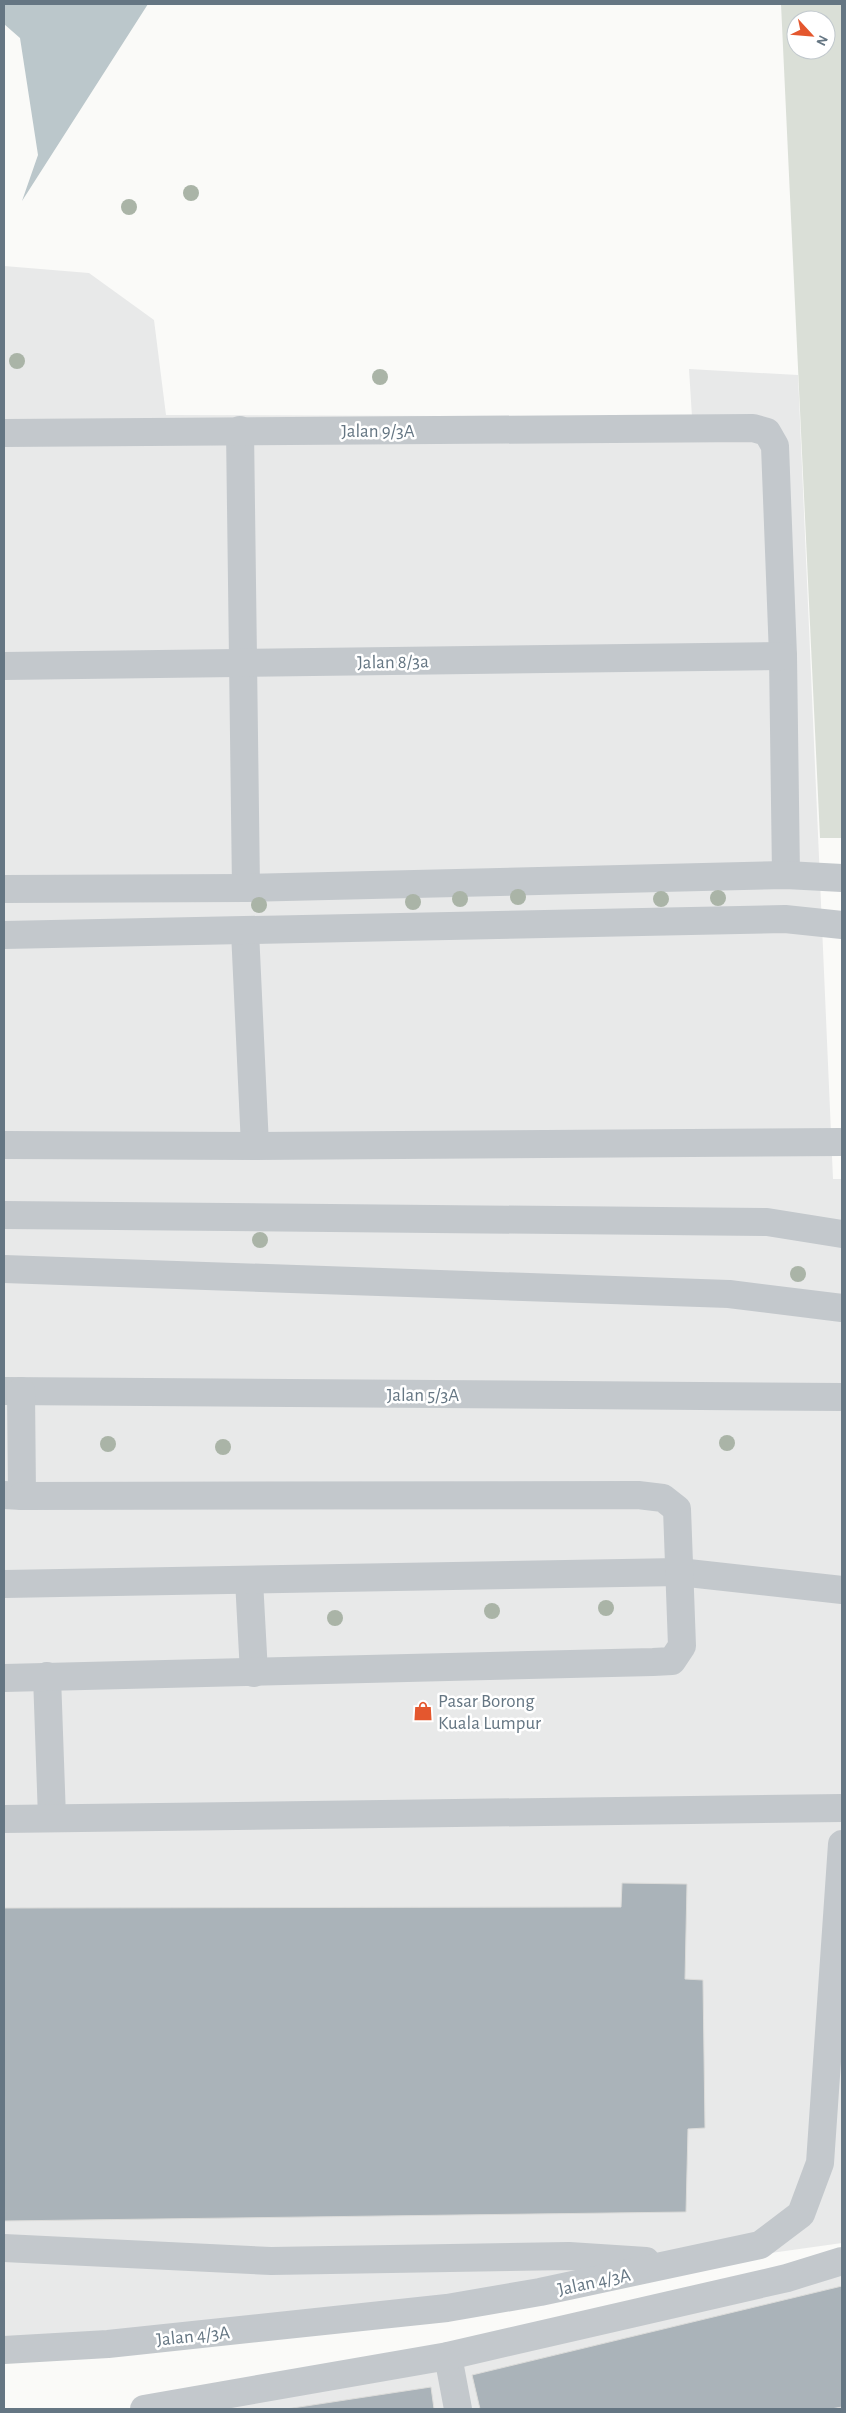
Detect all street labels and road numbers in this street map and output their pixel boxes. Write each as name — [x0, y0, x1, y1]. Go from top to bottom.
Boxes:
street label: Jalan 9/3A — [341, 422, 415, 441]
street label: Jalan 8/3a — [357, 652, 429, 673]
street label: Jalan 5/3A — [387, 1386, 459, 1405]
street label: Jalan 4/3A — [556, 2265, 632, 2299]
street label: Jalan 4/3A — [155, 2323, 231, 2350]

